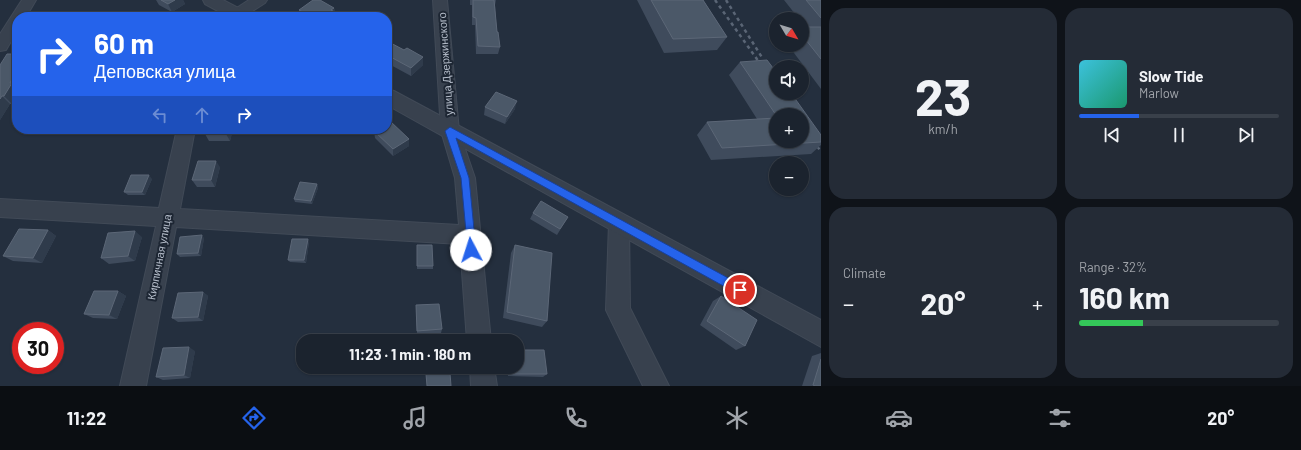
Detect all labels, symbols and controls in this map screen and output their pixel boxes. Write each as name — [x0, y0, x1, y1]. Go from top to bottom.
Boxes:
street label: улица Дзержинского — [435, 12, 455, 116]
north arrow — [769, 12, 809, 52]
map controls — [769, 12, 809, 196]
text: 60 m — [94, 26, 154, 60]
icon: right — [28, 28, 80, 80]
text: Деповская улица — [94, 60, 235, 82]
button: sound — [769, 60, 809, 100]
text: 23 — [915, 64, 971, 126]
text: Slow Tide — [1139, 67, 1203, 85]
text: Marlow — [1139, 85, 1179, 101]
icon: left — [149, 104, 171, 126]
icon: ahead — [191, 104, 213, 126]
icon: right — [233, 104, 255, 126]
button: + — [769, 108, 809, 148]
text: km/h — [928, 121, 958, 137]
icon: previous — [1101, 124, 1123, 146]
icon: pause — [1168, 124, 1190, 146]
icon: next — [1235, 124, 1257, 146]
button: − — [769, 156, 809, 196]
street label: Кирпичная улица — [144, 212, 174, 301]
position arrow — [450, 229, 492, 271]
text: Range · 32% — [1079, 259, 1147, 275]
text: Climate — [843, 265, 886, 281]
pin — [723, 273, 757, 307]
icon: arrive — [729, 279, 751, 301]
text: 160 km — [1079, 279, 1170, 315]
text: 20° — [920, 285, 966, 321]
text: − — [843, 290, 854, 316]
text: + — [1032, 290, 1043, 316]
speed limit sign: 30 — [12, 322, 64, 374]
text: 11:23 · 1 min · 180 m — [349, 345, 471, 363]
icon: directions — [240, 404, 268, 432]
icon: music — [401, 404, 429, 432]
icon: phone — [562, 404, 590, 432]
icon: climate — [723, 404, 751, 432]
icon: car — [885, 404, 913, 432]
icon: filters — [1046, 404, 1074, 432]
text: 11:22 — [67, 407, 106, 429]
text: 20° — [1207, 407, 1234, 429]

